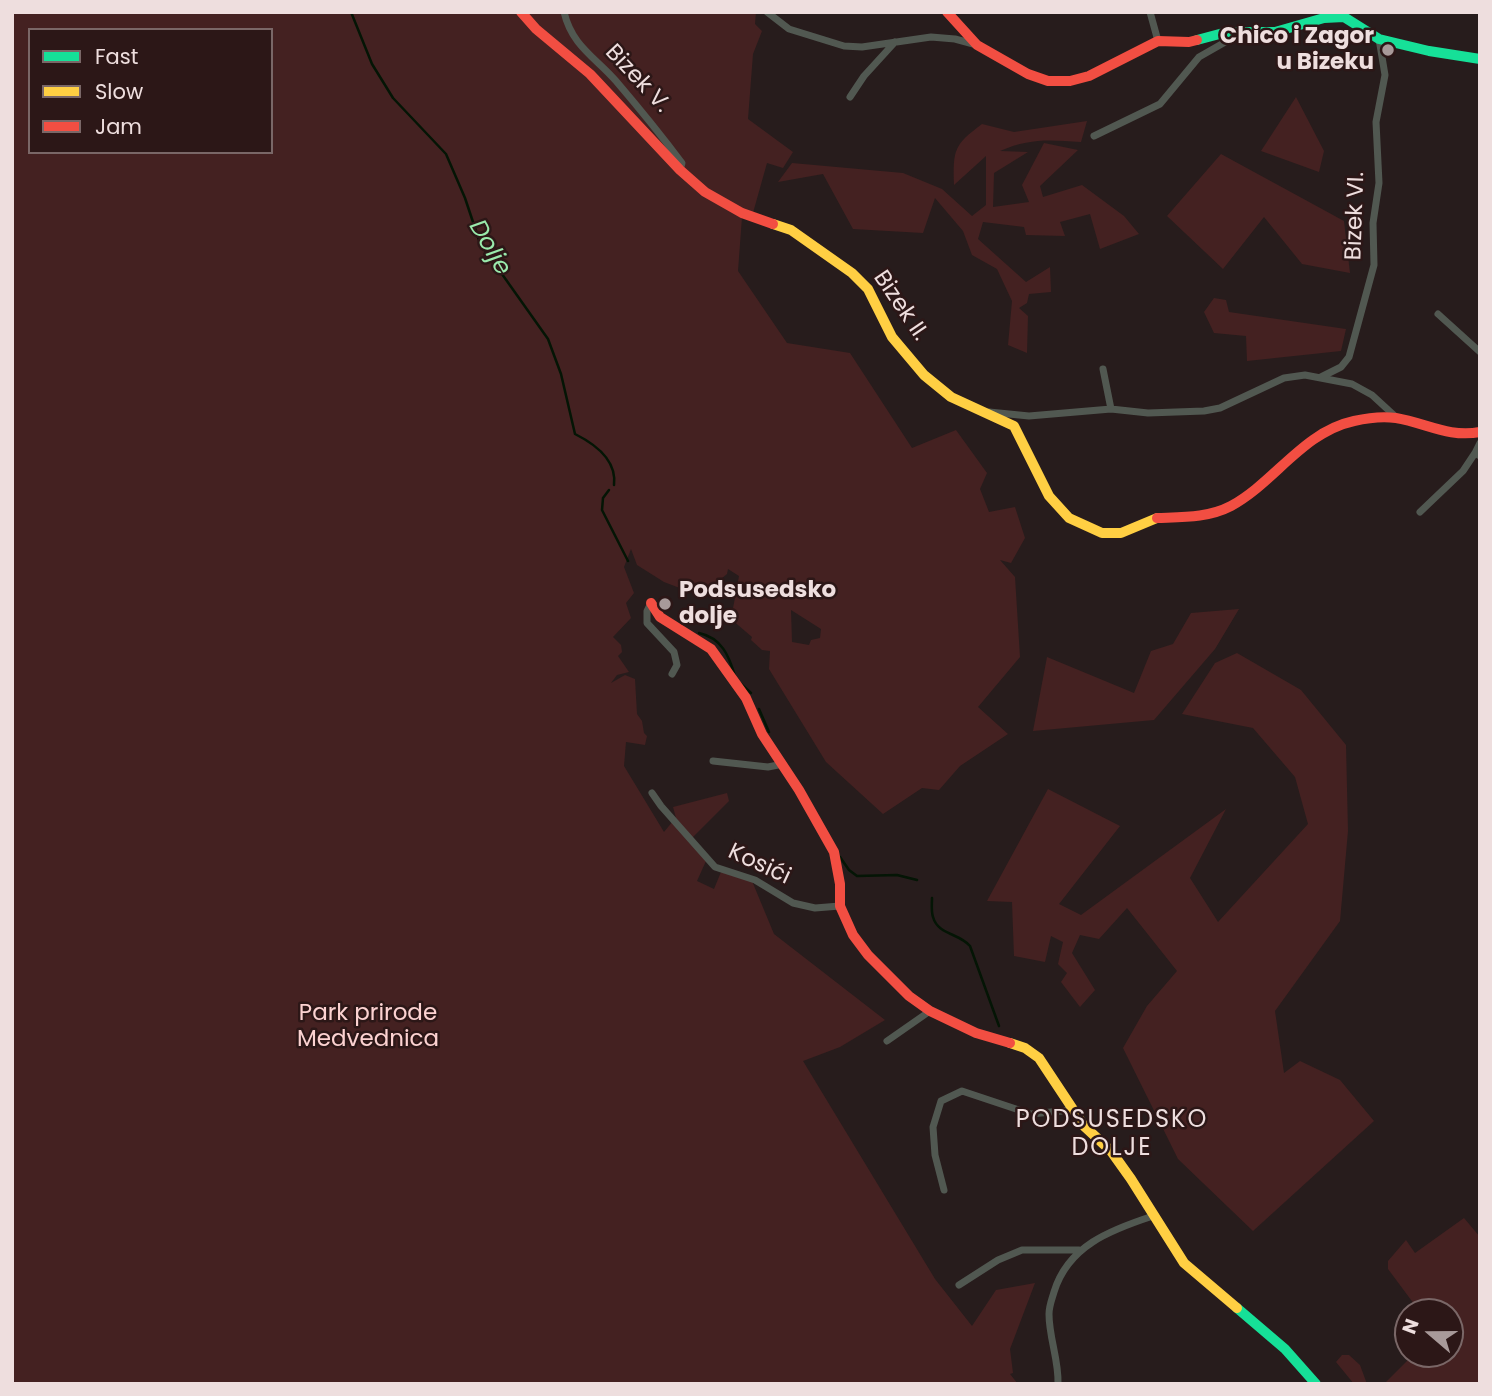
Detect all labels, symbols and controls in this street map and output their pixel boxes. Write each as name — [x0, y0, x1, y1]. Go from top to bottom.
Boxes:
place label: Chico i Zagor u Bizeku — [1220, 23, 1374, 77]
legend — [28, 28, 273, 154]
street label: Bizek V. — [599, 39, 675, 119]
text: Fast — [95, 42, 138, 71]
marker: Chico i Zagor u Bizeku — [1380, 42, 1396, 58]
text: Slow — [95, 77, 143, 106]
text: Jam — [95, 112, 142, 141]
street label: Bizek VI. — [1341, 171, 1371, 261]
water label: Dolje — [462, 215, 516, 281]
street label: Bizek II. — [867, 266, 933, 346]
place label: Podsusedsko dolje — [679, 577, 836, 631]
marker: Podsusedsko dolje — [657, 596, 673, 612]
street label: Kosići — [723, 839, 795, 891]
park label: Park prirode Medvednica — [297, 1000, 439, 1054]
district label: PODSUSEDSKO DOLJE — [1017, 1107, 1207, 1163]
north arrow — [1394, 1298, 1464, 1368]
text: N — [1396, 1315, 1426, 1338]

